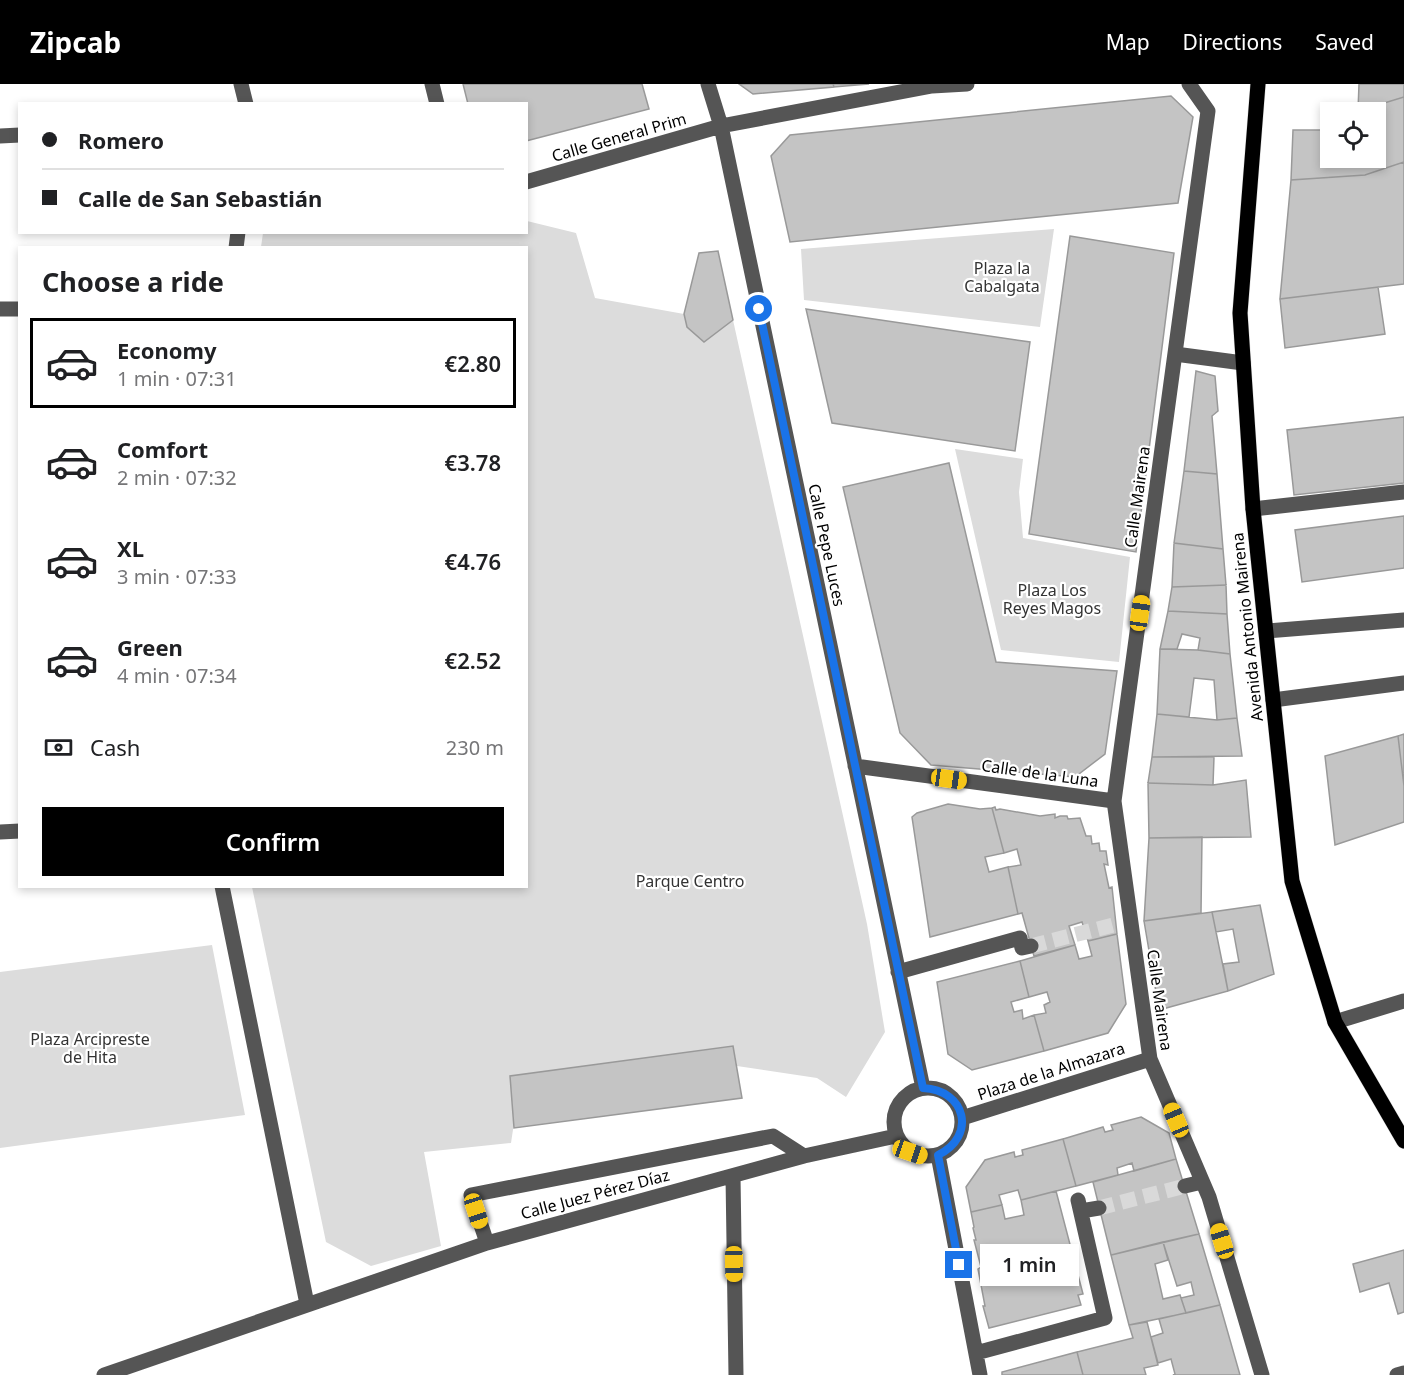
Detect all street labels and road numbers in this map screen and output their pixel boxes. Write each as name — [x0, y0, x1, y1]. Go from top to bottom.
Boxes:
street label: Calle General Prim — [549, 107, 689, 167]
street label: Calle Mairena — [1119, 445, 1155, 549]
street label: Calle Pepe Luces — [803, 482, 851, 608]
street label: Avenida Antonio Mairena — [1226, 532, 1268, 722]
street label: Calle de la Luna — [980, 754, 1100, 792]
street label: Calle Mairena — [1142, 948, 1178, 1052]
street label: Plaza de la Almazara — [974, 1037, 1128, 1105]
street label: Calle Juez Pérez Díaz — [518, 1164, 672, 1224]

